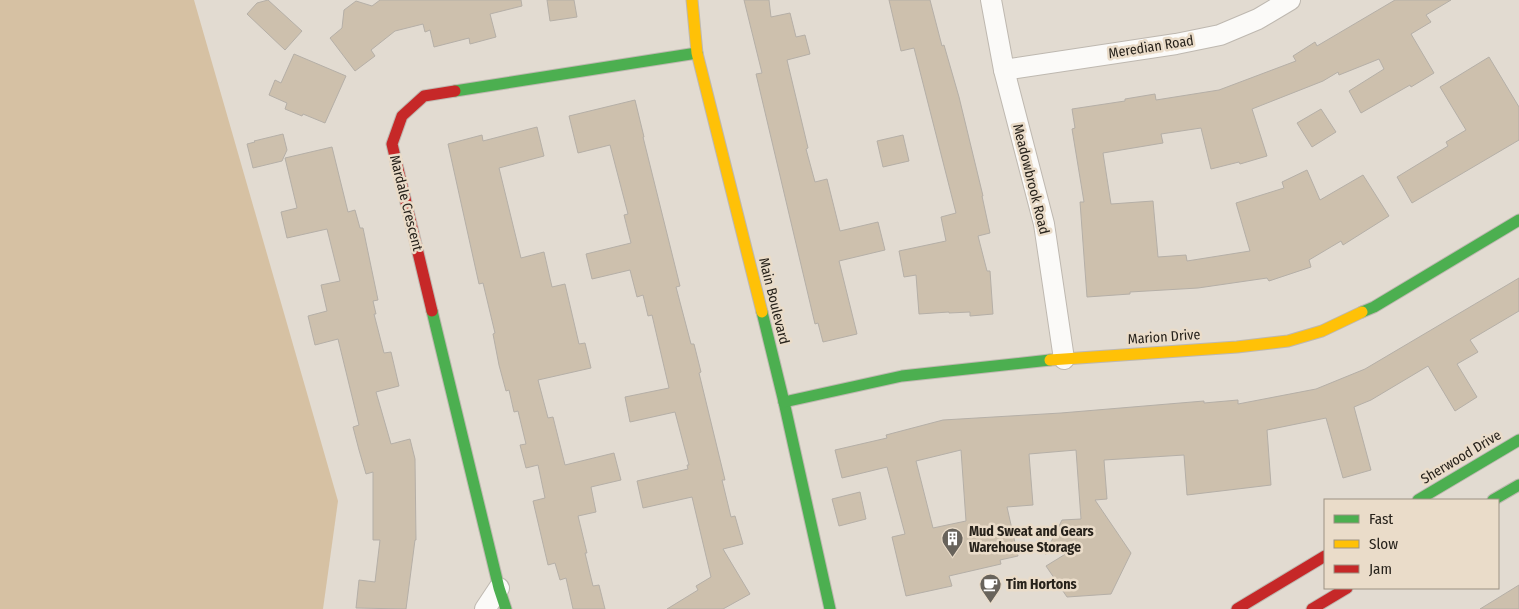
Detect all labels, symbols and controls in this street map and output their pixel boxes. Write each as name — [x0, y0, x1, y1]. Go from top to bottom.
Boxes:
street label: Meredian Road — [1107, 32, 1195, 62]
street label: Meadowbrook Road — [1009, 122, 1053, 236]
street label: Mardale Crescent — [386, 153, 426, 253]
street label: Main Boulevard — [755, 256, 793, 346]
street label: Marion Drive — [1127, 326, 1201, 348]
street label: Sherwood Drive — [1418, 426, 1504, 488]
legend — [1324, 499, 1499, 589]
text: Fast — [1369, 510, 1393, 528]
place label: Mud Sweat and Gears Warehouse Storage — [969, 523, 1094, 556]
building icon: Mud Sweat and Gears Warehouse Storage — [941, 527, 965, 558]
text: Slow — [1369, 535, 1398, 553]
text: Jam — [1369, 560, 1392, 578]
cafe icon: Tim Hortons — [978, 572, 1002, 603]
place label: Tim Hortons — [1006, 576, 1077, 593]

